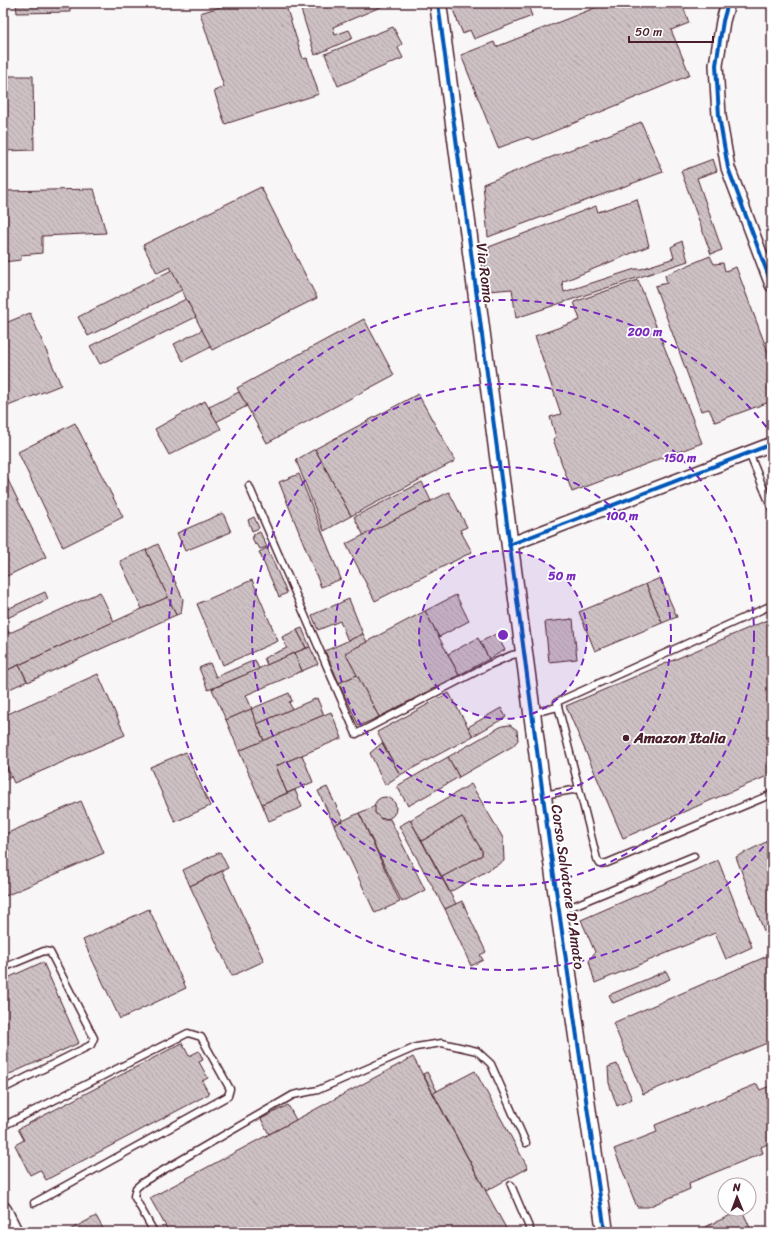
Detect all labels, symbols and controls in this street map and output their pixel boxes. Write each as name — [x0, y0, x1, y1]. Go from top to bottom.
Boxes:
scale bar — [629, 18, 713, 44]
text: 50 m — [635, 21, 662, 43]
street label: Via Roma — [468, 242, 502, 305]
text: 200 m — [627, 321, 663, 343]
text: 150 m — [664, 447, 697, 469]
text: 100 m — [606, 505, 639, 527]
text: 50 m — [548, 565, 576, 587]
centre of rings — [496, 628, 510, 642]
place label: Amazon Italia — [633, 725, 726, 751]
marker: Amazon Italia — [621, 733, 631, 743]
street label: Corso Salvatore D'Amato — [544, 803, 593, 972]
north arrow — [717, 1177, 757, 1217]
text: N — [732, 1178, 741, 1197]

